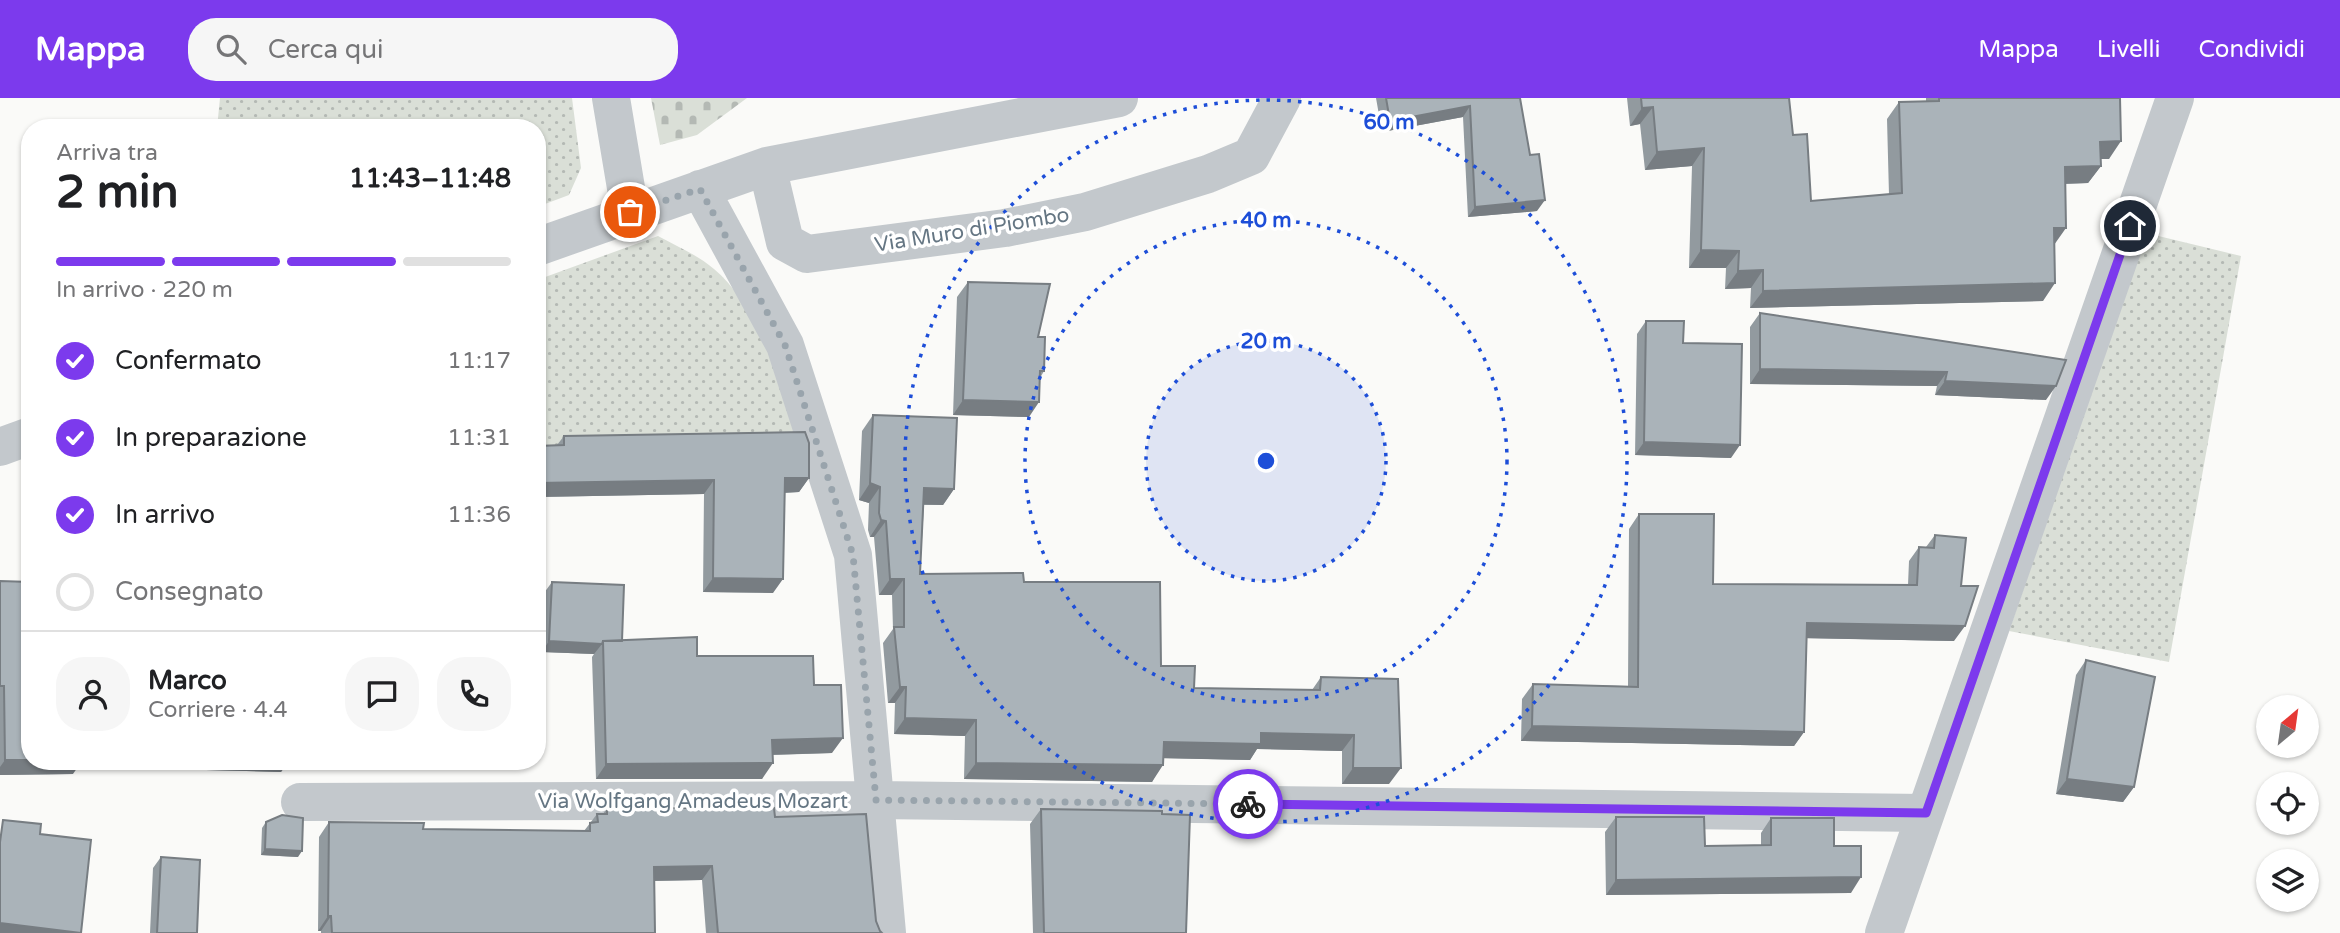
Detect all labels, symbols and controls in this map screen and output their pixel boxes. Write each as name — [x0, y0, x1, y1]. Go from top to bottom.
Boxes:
search box — [188, 18, 678, 81]
text: Mappa — [35, 30, 146, 69]
icon: search — [212, 30, 250, 68]
text: Cerca qui — [268, 34, 384, 65]
text: Mappa — [1978, 35, 2059, 64]
text: Livelli — [2097, 35, 2161, 64]
text: Condividi — [2199, 35, 2305, 64]
text: 60 m — [1363, 110, 1415, 135]
text: Arriva tra — [56, 139, 158, 167]
text: 11:43–11:48 — [349, 163, 511, 194]
text: 2 min — [56, 165, 179, 220]
pin — [600, 182, 660, 242]
icon: bag — [611, 193, 649, 231]
pin — [2100, 196, 2160, 256]
street label: Via Muro di Piombo — [873, 202, 1071, 258]
icon: home — [2111, 207, 2149, 245]
text: 40 m — [1240, 208, 1292, 233]
text: In arrivo · 220 m — [56, 276, 233, 304]
text: 20 m — [1240, 329, 1292, 354]
icon: check — [56, 342, 94, 380]
text: Confermato — [115, 345, 262, 376]
text: 11:17 — [447, 347, 511, 375]
icon: check — [56, 419, 94, 457]
text: In preparazione — [115, 422, 307, 453]
text: 11:31 — [447, 424, 511, 452]
centre of rings — [1254, 449, 1278, 473]
icon: check — [56, 496, 94, 534]
text: In arrivo — [115, 499, 215, 530]
text: 11:36 — [447, 501, 511, 529]
text: Consegnato — [115, 576, 264, 607]
button: person — [56, 657, 130, 731]
button: chat — [345, 657, 419, 731]
button: phone — [437, 657, 511, 731]
text: Marco — [148, 665, 227, 696]
north arrow — [2256, 695, 2319, 758]
map controls — [2256, 695, 2319, 912]
text: Corriere · 4.4 — [148, 696, 288, 724]
courier — [1213, 769, 1283, 839]
button: locate — [2256, 772, 2319, 835]
icon: bike — [1229, 785, 1267, 823]
street label: Via Wolfgang Amadeus Mozart — [538, 789, 848, 814]
button: layers — [2256, 849, 2319, 912]

